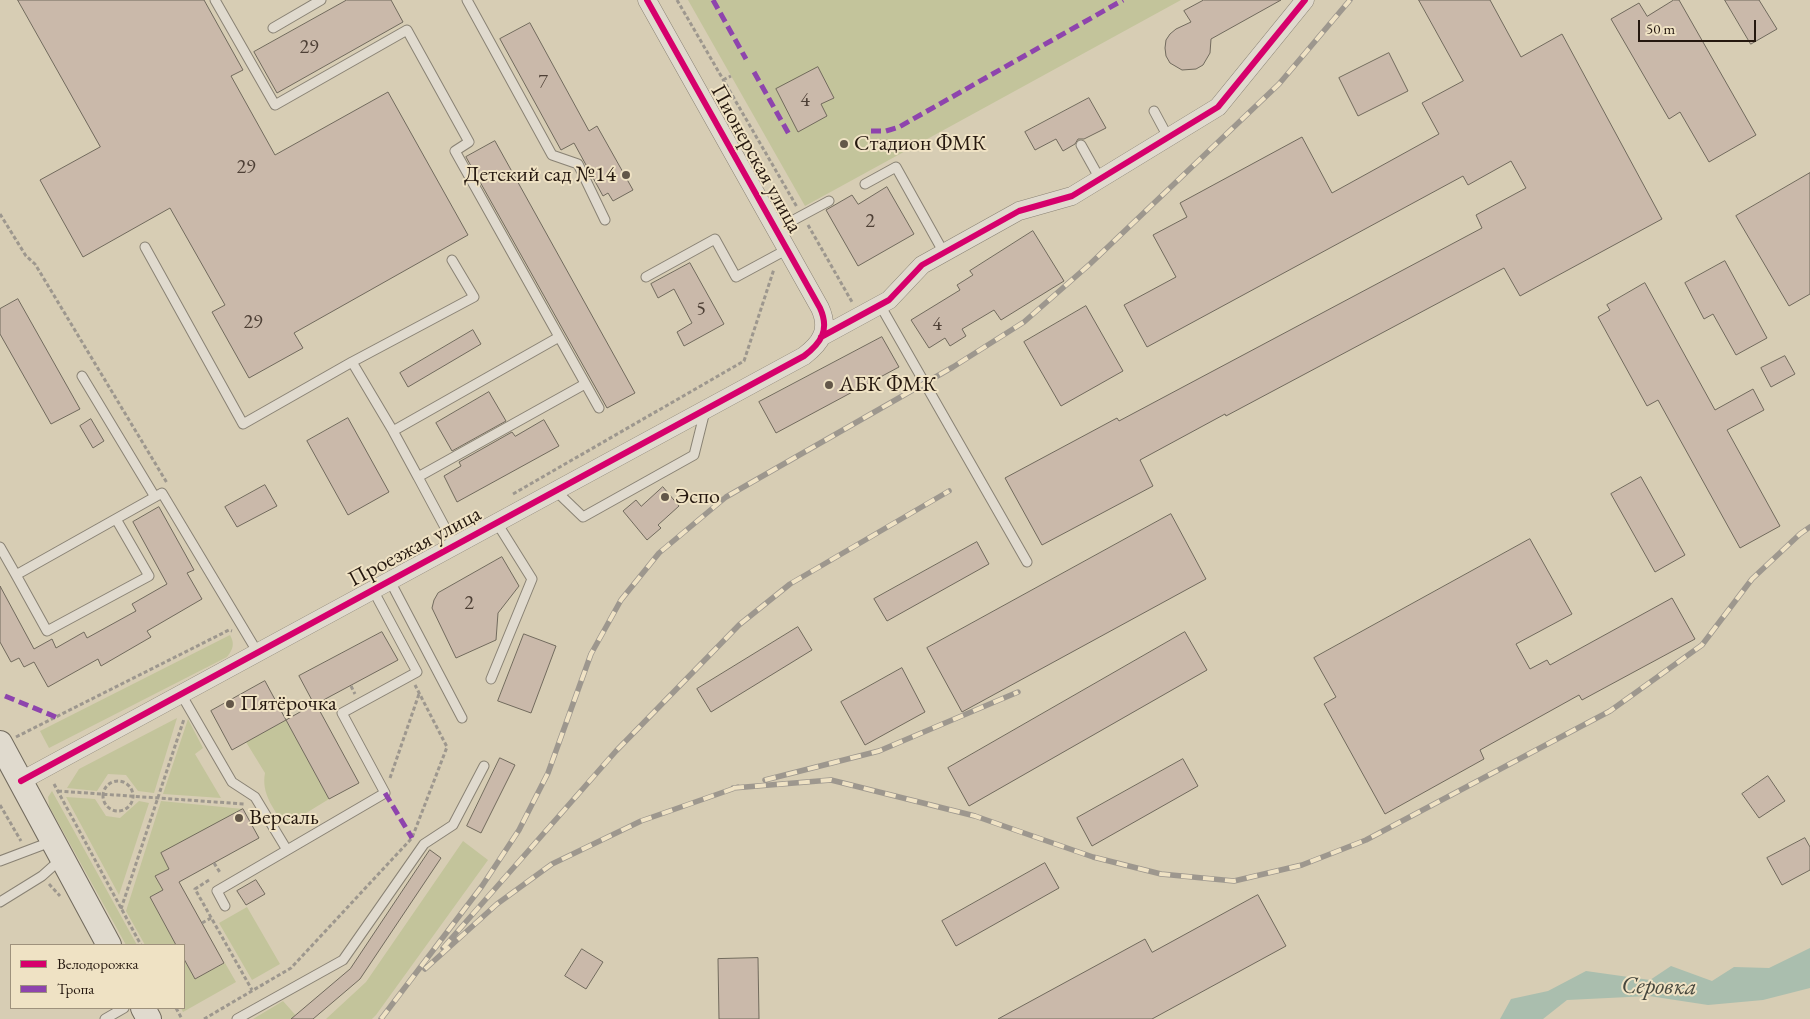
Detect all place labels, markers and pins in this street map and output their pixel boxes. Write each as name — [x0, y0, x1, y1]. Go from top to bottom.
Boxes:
place label: Стадион ФМК — [854, 131, 986, 157]
marker: Стадион ФМК — [838, 138, 850, 150]
place label: Детский сад №14 — [464, 162, 616, 188]
marker: Детский сад №14 — [620, 169, 632, 181]
place label: АБК ФМК — [839, 372, 937, 398]
marker: АБК ФМК — [823, 379, 835, 391]
place label: Эспо — [675, 484, 720, 510]
marker: Эспо — [659, 491, 671, 503]
place label: Пятёрочка — [240, 691, 337, 717]
marker: Пятёрочка — [224, 698, 236, 710]
place label: Версаль — [249, 805, 319, 831]
marker: Версаль — [233, 812, 245, 824]

